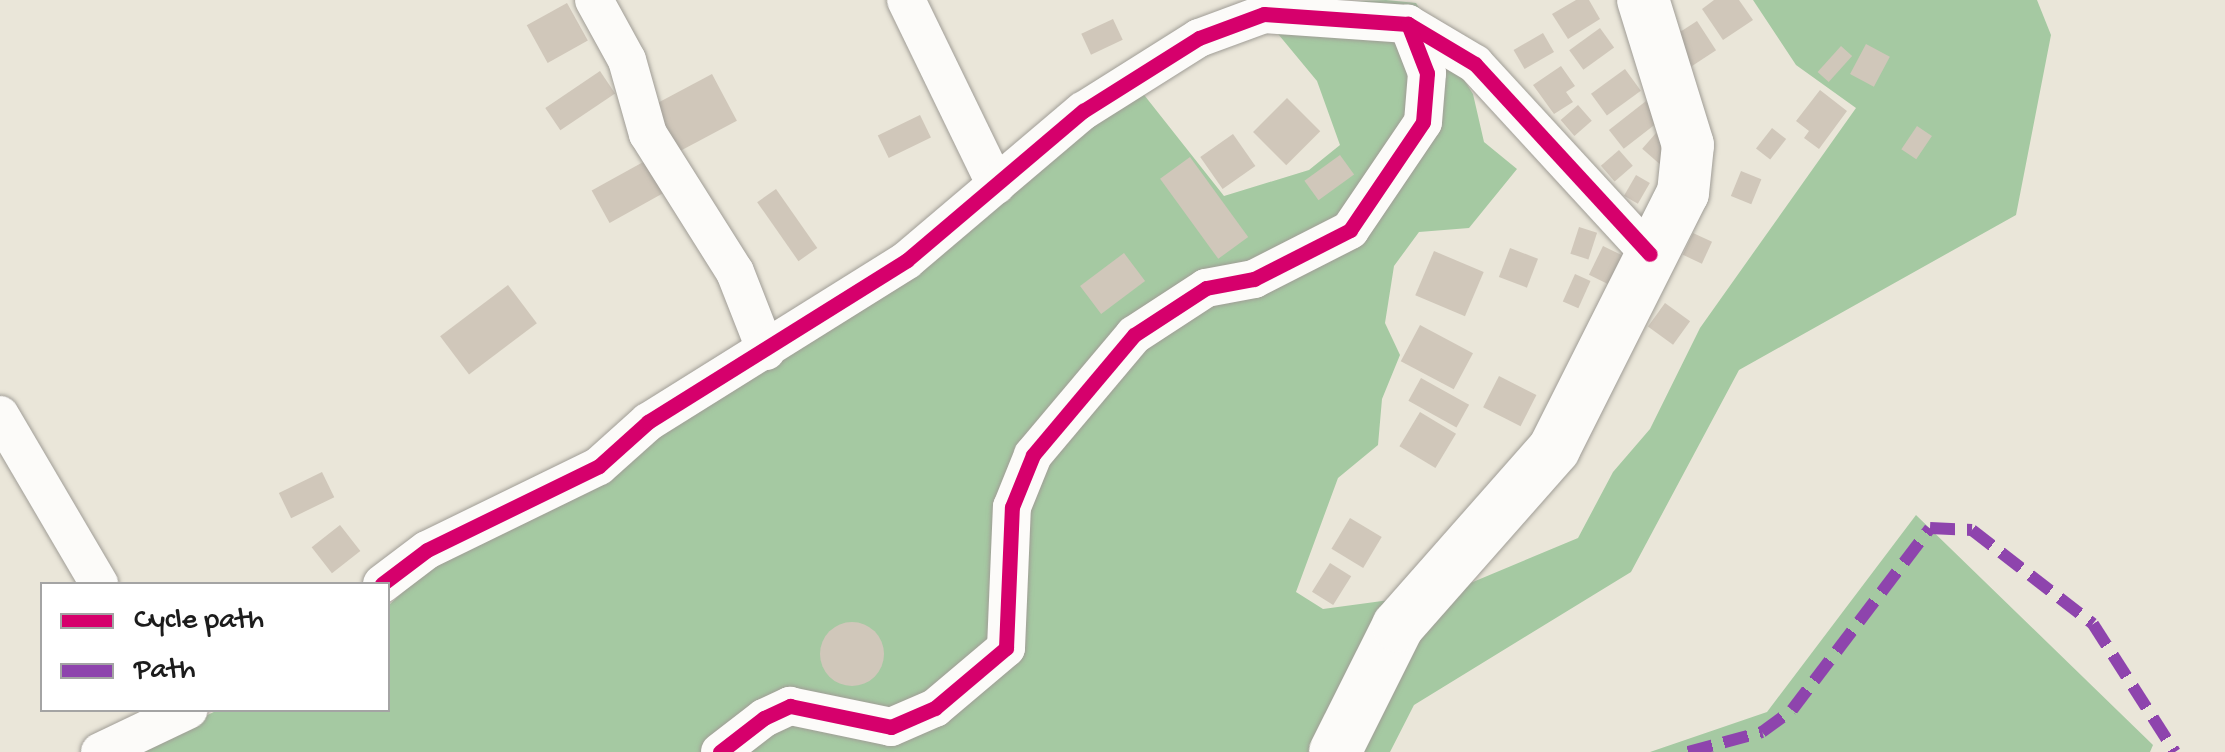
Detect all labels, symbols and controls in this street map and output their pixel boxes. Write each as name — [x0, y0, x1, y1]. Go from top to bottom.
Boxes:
legend — [40, 582, 390, 712]
text: Cycle path — [134, 604, 264, 639]
text: Path — [134, 654, 196, 689]

